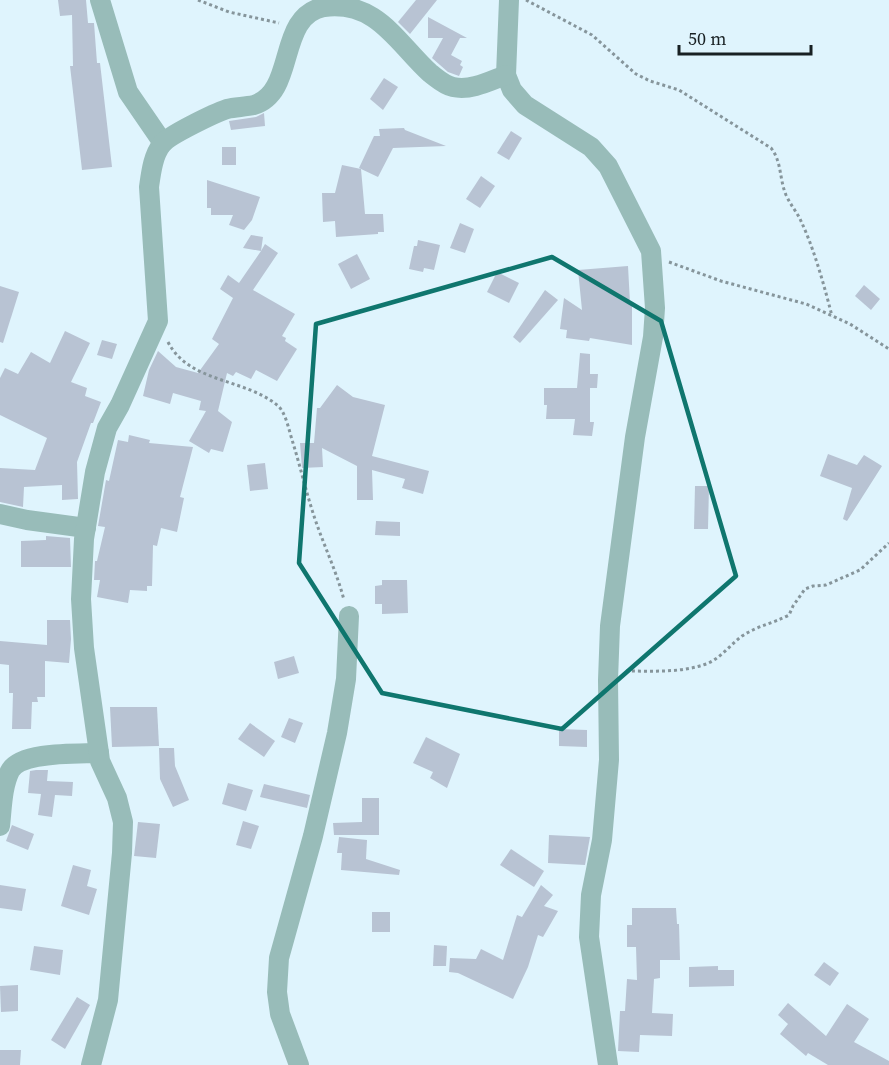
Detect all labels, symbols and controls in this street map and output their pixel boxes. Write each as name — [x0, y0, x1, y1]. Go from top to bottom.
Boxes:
scale bar — [679, 18, 811, 56]
text: 50 m — [688, 26, 726, 51]

